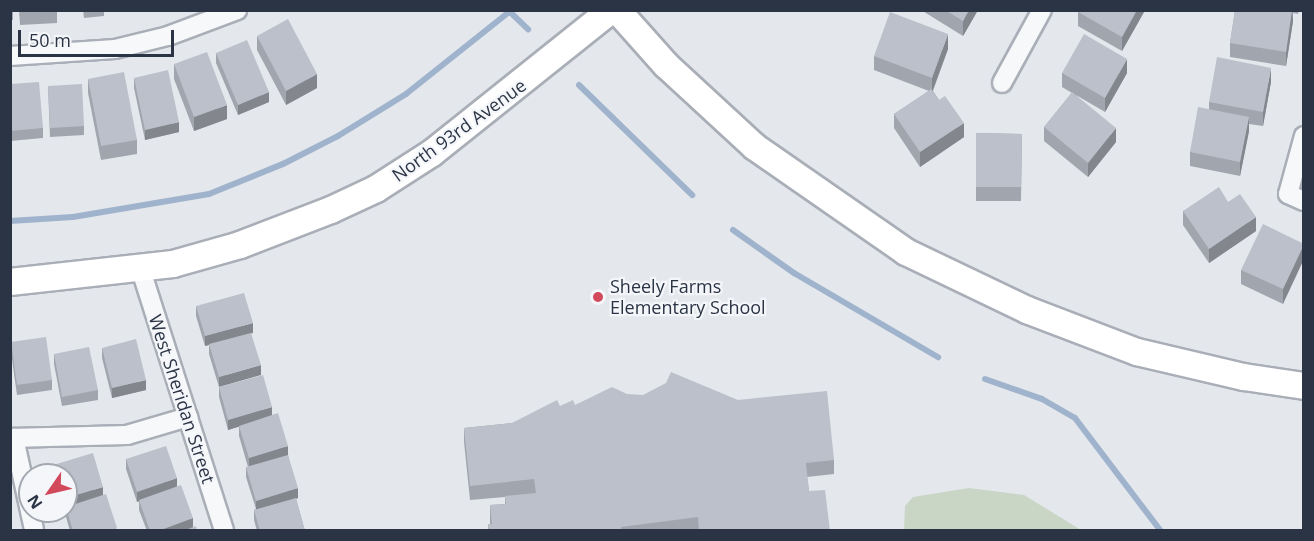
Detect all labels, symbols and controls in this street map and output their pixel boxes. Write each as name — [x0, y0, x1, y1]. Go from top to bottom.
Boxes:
scale bar — [21, 18, 177, 56]
text: 50 m — [29, 28, 71, 52]
street label: North 93rd Avenue — [388, 74, 530, 186]
place label: Sheely Farms Elementary School — [610, 276, 766, 318]
marker: Sheely Farms Elementary School — [591, 290, 605, 304]
street label: West Sheridan Street — [144, 312, 220, 486]
north arrow — [18, 463, 78, 523]
text: N — [22, 490, 47, 513]

